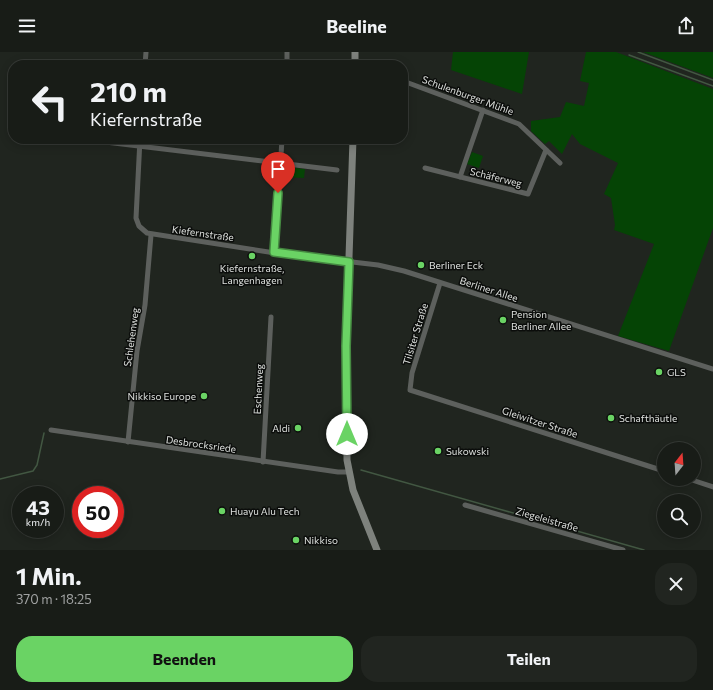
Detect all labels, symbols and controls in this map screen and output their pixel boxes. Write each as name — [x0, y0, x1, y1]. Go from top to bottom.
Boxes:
icon: menu — [16, 15, 38, 37]
text: Beeline — [326, 15, 387, 37]
icon: share — [675, 15, 697, 37]
street label: Schulenburger Mühle — [421, 73, 515, 117]
text: 210 m — [90, 74, 167, 108]
icon: left — [24, 76, 76, 128]
text: Kiefernstraße — [90, 108, 202, 130]
pin — [261, 152, 295, 193]
icon: arrive — [267, 158, 289, 180]
street label: Schäferweg — [469, 165, 524, 189]
street label: Kiefernstraße — [171, 223, 235, 243]
marker: Kiefernstraße, Langenhagen — [247, 251, 257, 261]
place label: Berliner Eck — [429, 259, 484, 271]
marker: Berliner Eck — [416, 260, 426, 270]
place label: Kiefernstraße, Langenhagen — [220, 262, 284, 286]
street label: Berliner Allee — [458, 274, 520, 304]
street label: Tilsiter Straße — [400, 302, 430, 366]
street label: Schlehenweg — [121, 306, 141, 367]
place label: Pension Berliner Allee — [511, 308, 571, 332]
marker: Pension Berliner Allee — [498, 315, 508, 325]
street label: Eschenweg — [251, 363, 265, 415]
place label: GLS — [667, 366, 686, 378]
marker: GLS — [654, 367, 664, 377]
place label: Nikkiso Europe — [128, 390, 196, 402]
marker: Nikkiso Europe — [199, 391, 209, 401]
street label: Gleiwitzer Straße — [501, 404, 579, 440]
place label: Schafthäutle — [619, 412, 677, 424]
position arrow — [326, 413, 368, 455]
marker: Schafthäutle — [606, 413, 616, 423]
place label: Aldi — [272, 422, 290, 434]
marker: Aldi — [293, 423, 303, 433]
street label: Desbrocksriede — [165, 433, 237, 455]
north arrow — [657, 442, 701, 486]
map controls — [657, 442, 701, 538]
place label: Sukowski — [446, 445, 489, 457]
marker: Sukowski — [433, 446, 443, 456]
speed limit sign: 50 — [72, 486, 124, 538]
button: search — [657, 494, 701, 538]
text: 43 — [26, 495, 50, 519]
street label: Ziegeleistraße — [514, 504, 580, 534]
place label: Huayu Alu Tech — [230, 505, 299, 517]
marker: Huayu Alu Tech — [217, 506, 227, 516]
text: km/h — [26, 516, 50, 528]
place label: Nikkiso — [304, 534, 338, 546]
marker: Nikkiso — [291, 535, 301, 545]
text: 1 Min. — [16, 561, 82, 590]
button: close — [655, 563, 697, 605]
text: 370 m · 18:25 — [16, 591, 92, 607]
button: Beenden — [16, 636, 353, 682]
button: Teilen — [361, 636, 697, 682]

